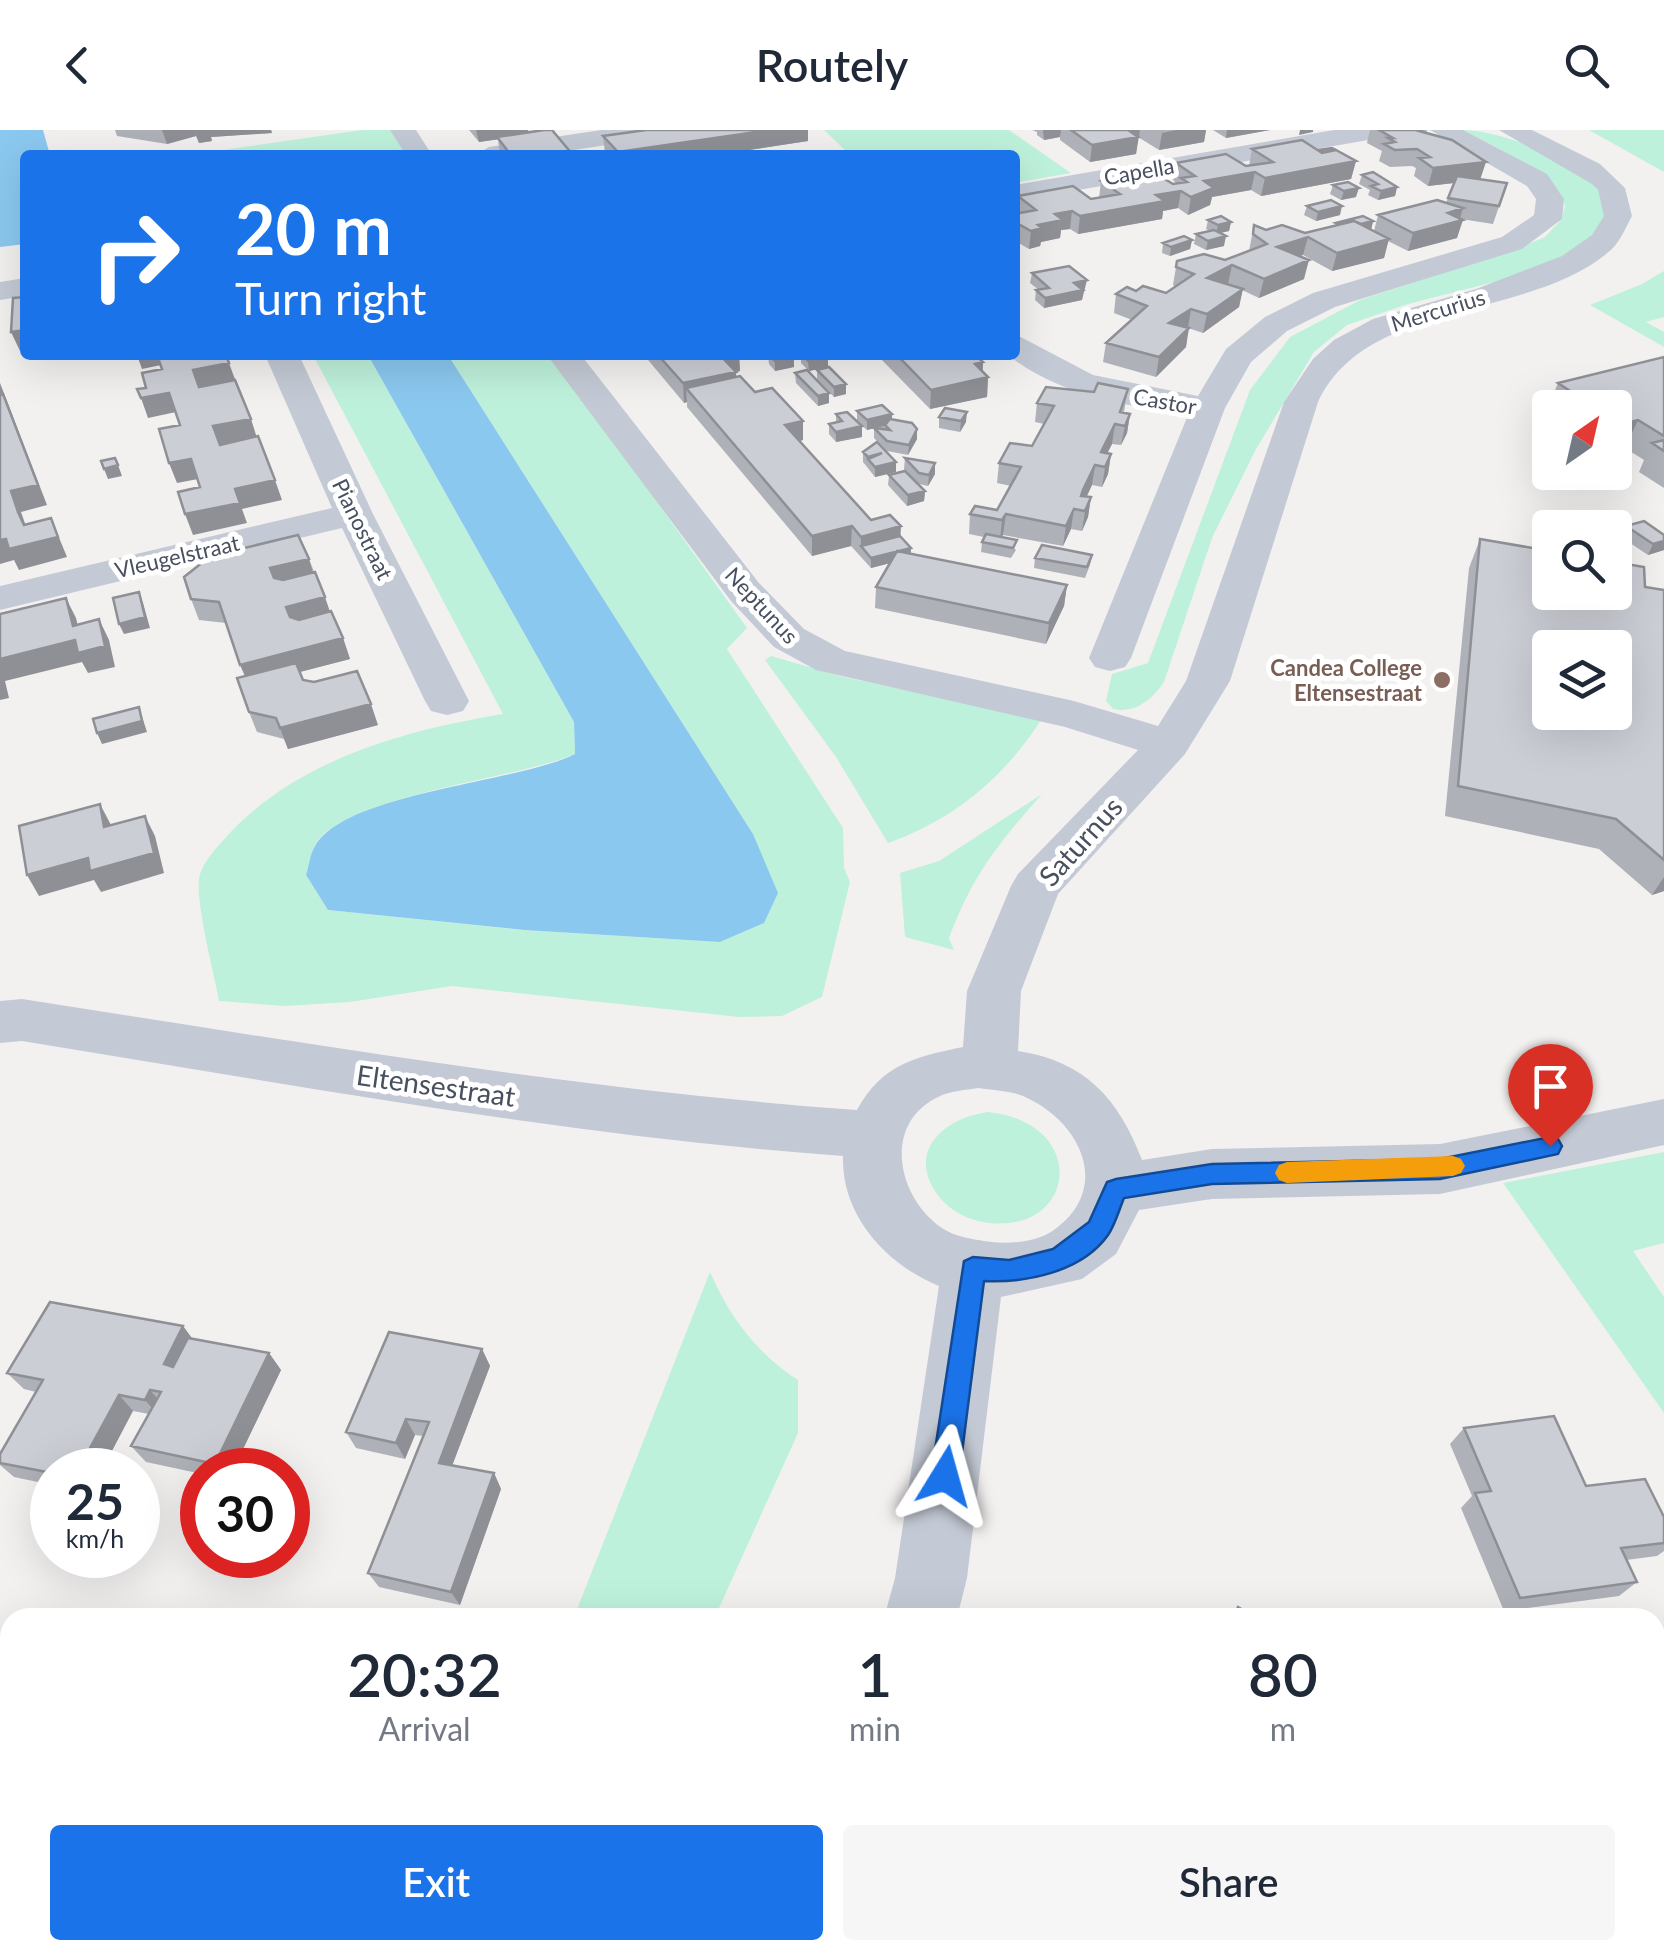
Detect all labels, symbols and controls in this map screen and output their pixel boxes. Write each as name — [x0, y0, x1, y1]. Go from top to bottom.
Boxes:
icon: back — [50, 38, 105, 93]
text: Routely — [756, 38, 908, 92]
icon: search — [1559, 38, 1614, 93]
street label: Capella — [1102, 152, 1176, 190]
text: 20 m — [235, 186, 392, 270]
icon: right — [70, 190, 200, 320]
text: Turn right — [235, 271, 426, 325]
street label: Mercurius — [1388, 283, 1488, 337]
street label: Castor — [1131, 382, 1199, 420]
north arrow — [1532, 390, 1632, 490]
map controls — [1532, 390, 1632, 730]
street label: Pianostraat — [327, 474, 399, 584]
button: search — [1532, 510, 1632, 610]
street label: Vleugelstraat — [112, 529, 242, 583]
street label: Neptunus — [720, 561, 804, 649]
button: layers — [1532, 630, 1632, 730]
place label: Candea College Eltensestraat — [1270, 654, 1423, 706]
marker: Candea College Eltensestraat — [1431, 669, 1453, 691]
street label: Saturnus — [1031, 790, 1129, 892]
pin — [1508, 1044, 1593, 1147]
street label: Eltensestraat — [355, 1057, 517, 1113]
icon: arrive — [1523, 1059, 1578, 1114]
position arrow — [893, 1424, 997, 1528]
speed limit sign: 30 — [180, 1448, 310, 1578]
text: 25 — [66, 1471, 124, 1531]
text: km/h — [66, 1523, 124, 1553]
text: 20:32 — [347, 1638, 502, 1710]
text: 1 — [858, 1638, 892, 1710]
text: 80 — [1248, 1638, 1318, 1710]
text: Arrival — [378, 1709, 471, 1748]
text: min — [849, 1709, 901, 1748]
text: m — [1270, 1709, 1296, 1748]
button: Exit — [50, 1825, 823, 1940]
button: Share — [843, 1825, 1615, 1940]

